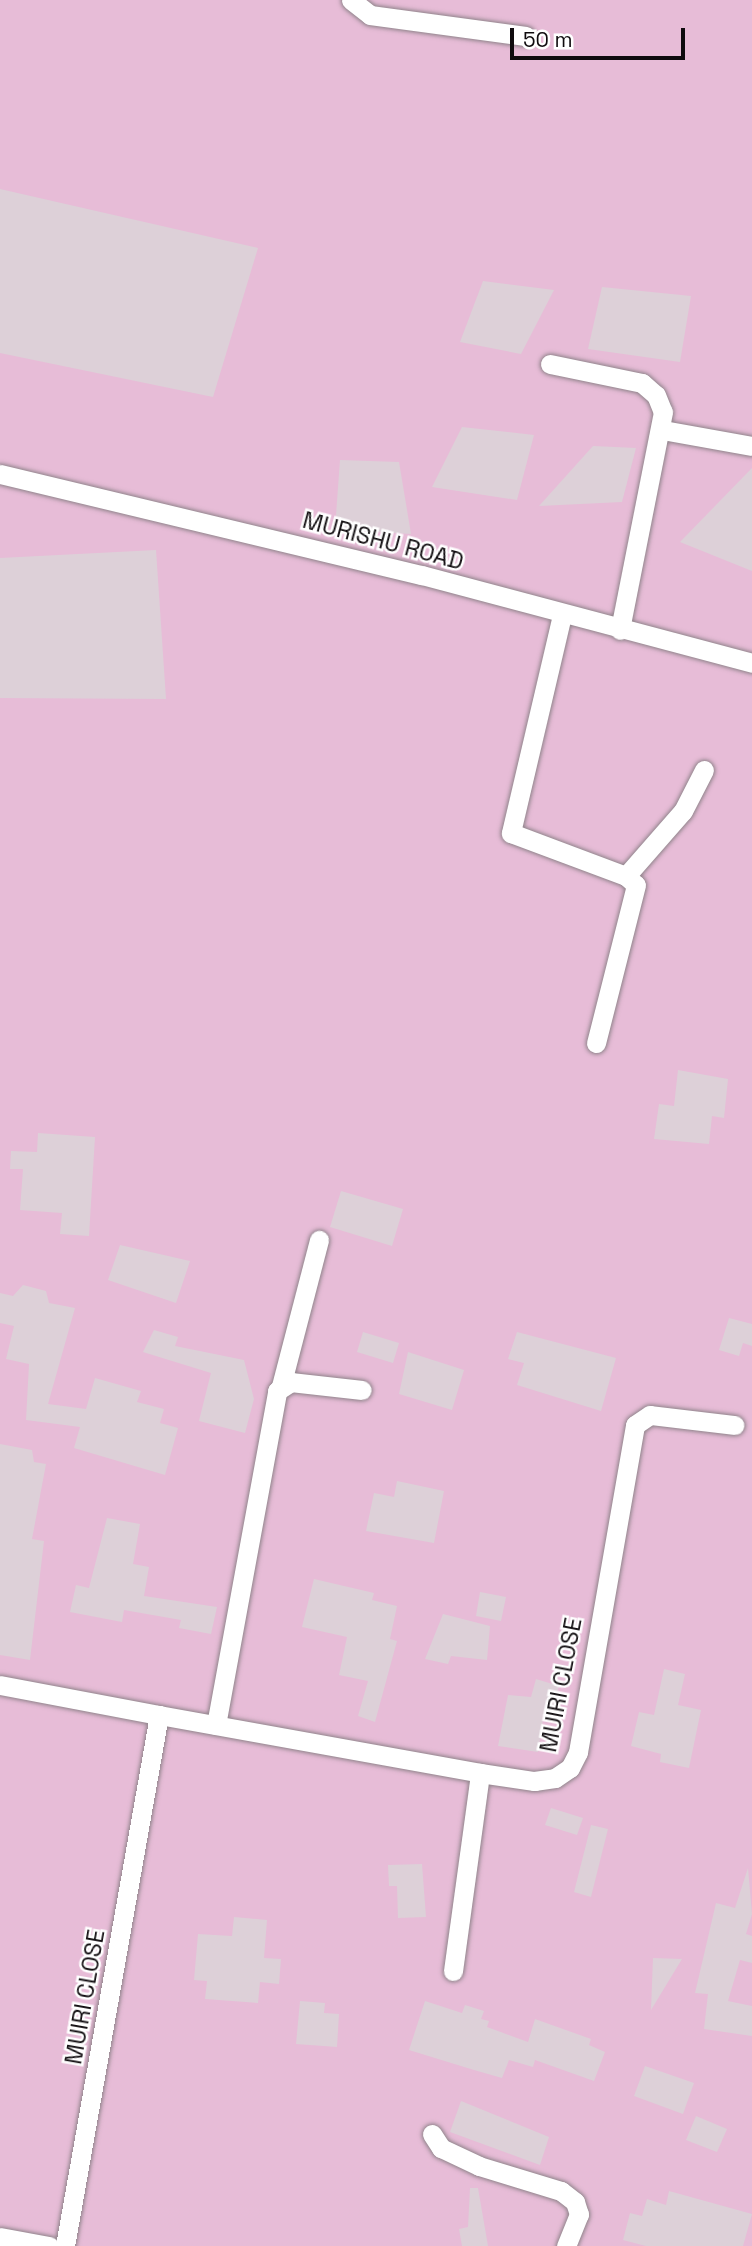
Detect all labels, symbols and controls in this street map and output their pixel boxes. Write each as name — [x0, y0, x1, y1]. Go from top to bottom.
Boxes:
scale bar — [514, 14, 689, 58]
text: 50 m — [523, 26, 573, 53]
street label: MURISHU ROAD — [300, 506, 466, 576]
street label: MUIRI CLOSE — [534, 1616, 588, 1754]
street label: MUIRI CLOSE — [60, 1928, 110, 2066]

